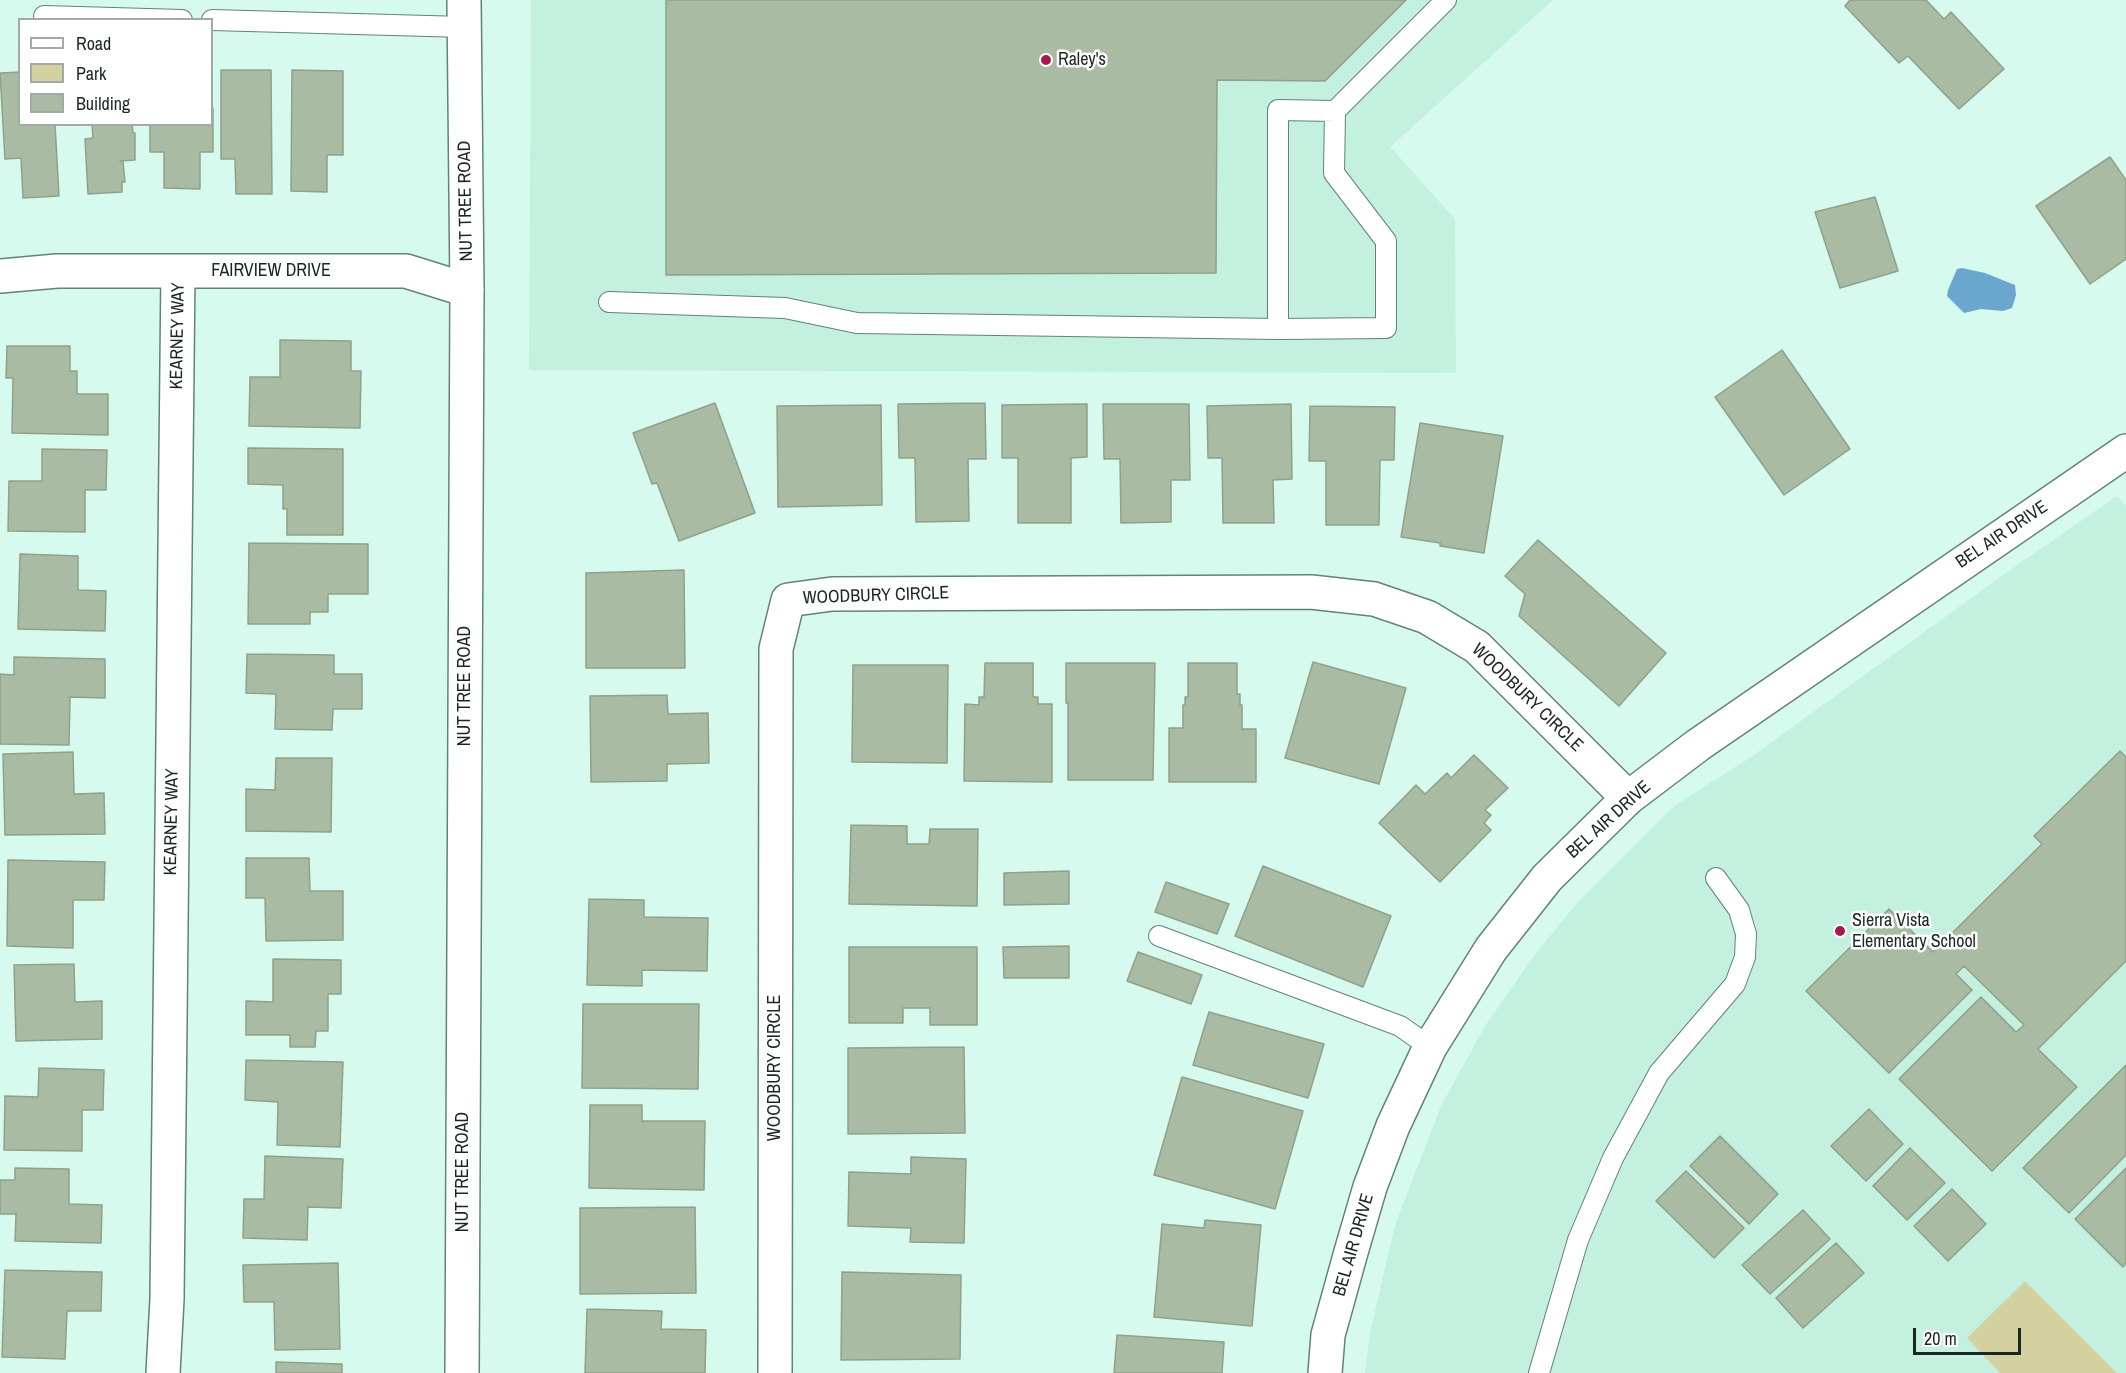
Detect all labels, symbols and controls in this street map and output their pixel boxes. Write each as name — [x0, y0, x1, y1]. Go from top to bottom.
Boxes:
legend — [18, 18, 213, 126]
text: Road — [76, 31, 111, 56]
place label: Raley's — [1058, 49, 1106, 71]
marker: Raley's — [1039, 53, 1053, 67]
text: Park — [76, 61, 106, 86]
text: Building — [76, 91, 130, 116]
street label: NUT TREE ROAD — [454, 141, 478, 261]
street label: FAIRVIEW DRIVE — [211, 260, 331, 282]
street label: KEARNEY WAY — [166, 282, 190, 390]
street label: BEL AIR DRIVE — [1952, 496, 2052, 574]
street label: WOODBURY CIRCLE — [802, 583, 950, 609]
street label: NUT TREE ROAD — [454, 626, 476, 746]
street label: WOODBURY CIRCLE — [1467, 639, 1587, 757]
street label: KEARNEY WAY — [160, 768, 184, 876]
street label: BEL AIR DRIVE — [1562, 777, 1656, 863]
place label: Sierra Vista Elementary School — [1852, 910, 1976, 952]
marker: Sierra Vista Elementary School — [1833, 924, 1847, 938]
street label: WOODBURY CIRCLE — [764, 995, 786, 1141]
street label: NUT TREE ROAD — [452, 1112, 474, 1232]
street label: BEL AIR DRIVE — [1329, 1191, 1379, 1299]
scale bar — [1916, 1316, 2024, 1354]
text: 20 m — [1924, 1326, 1957, 1351]

